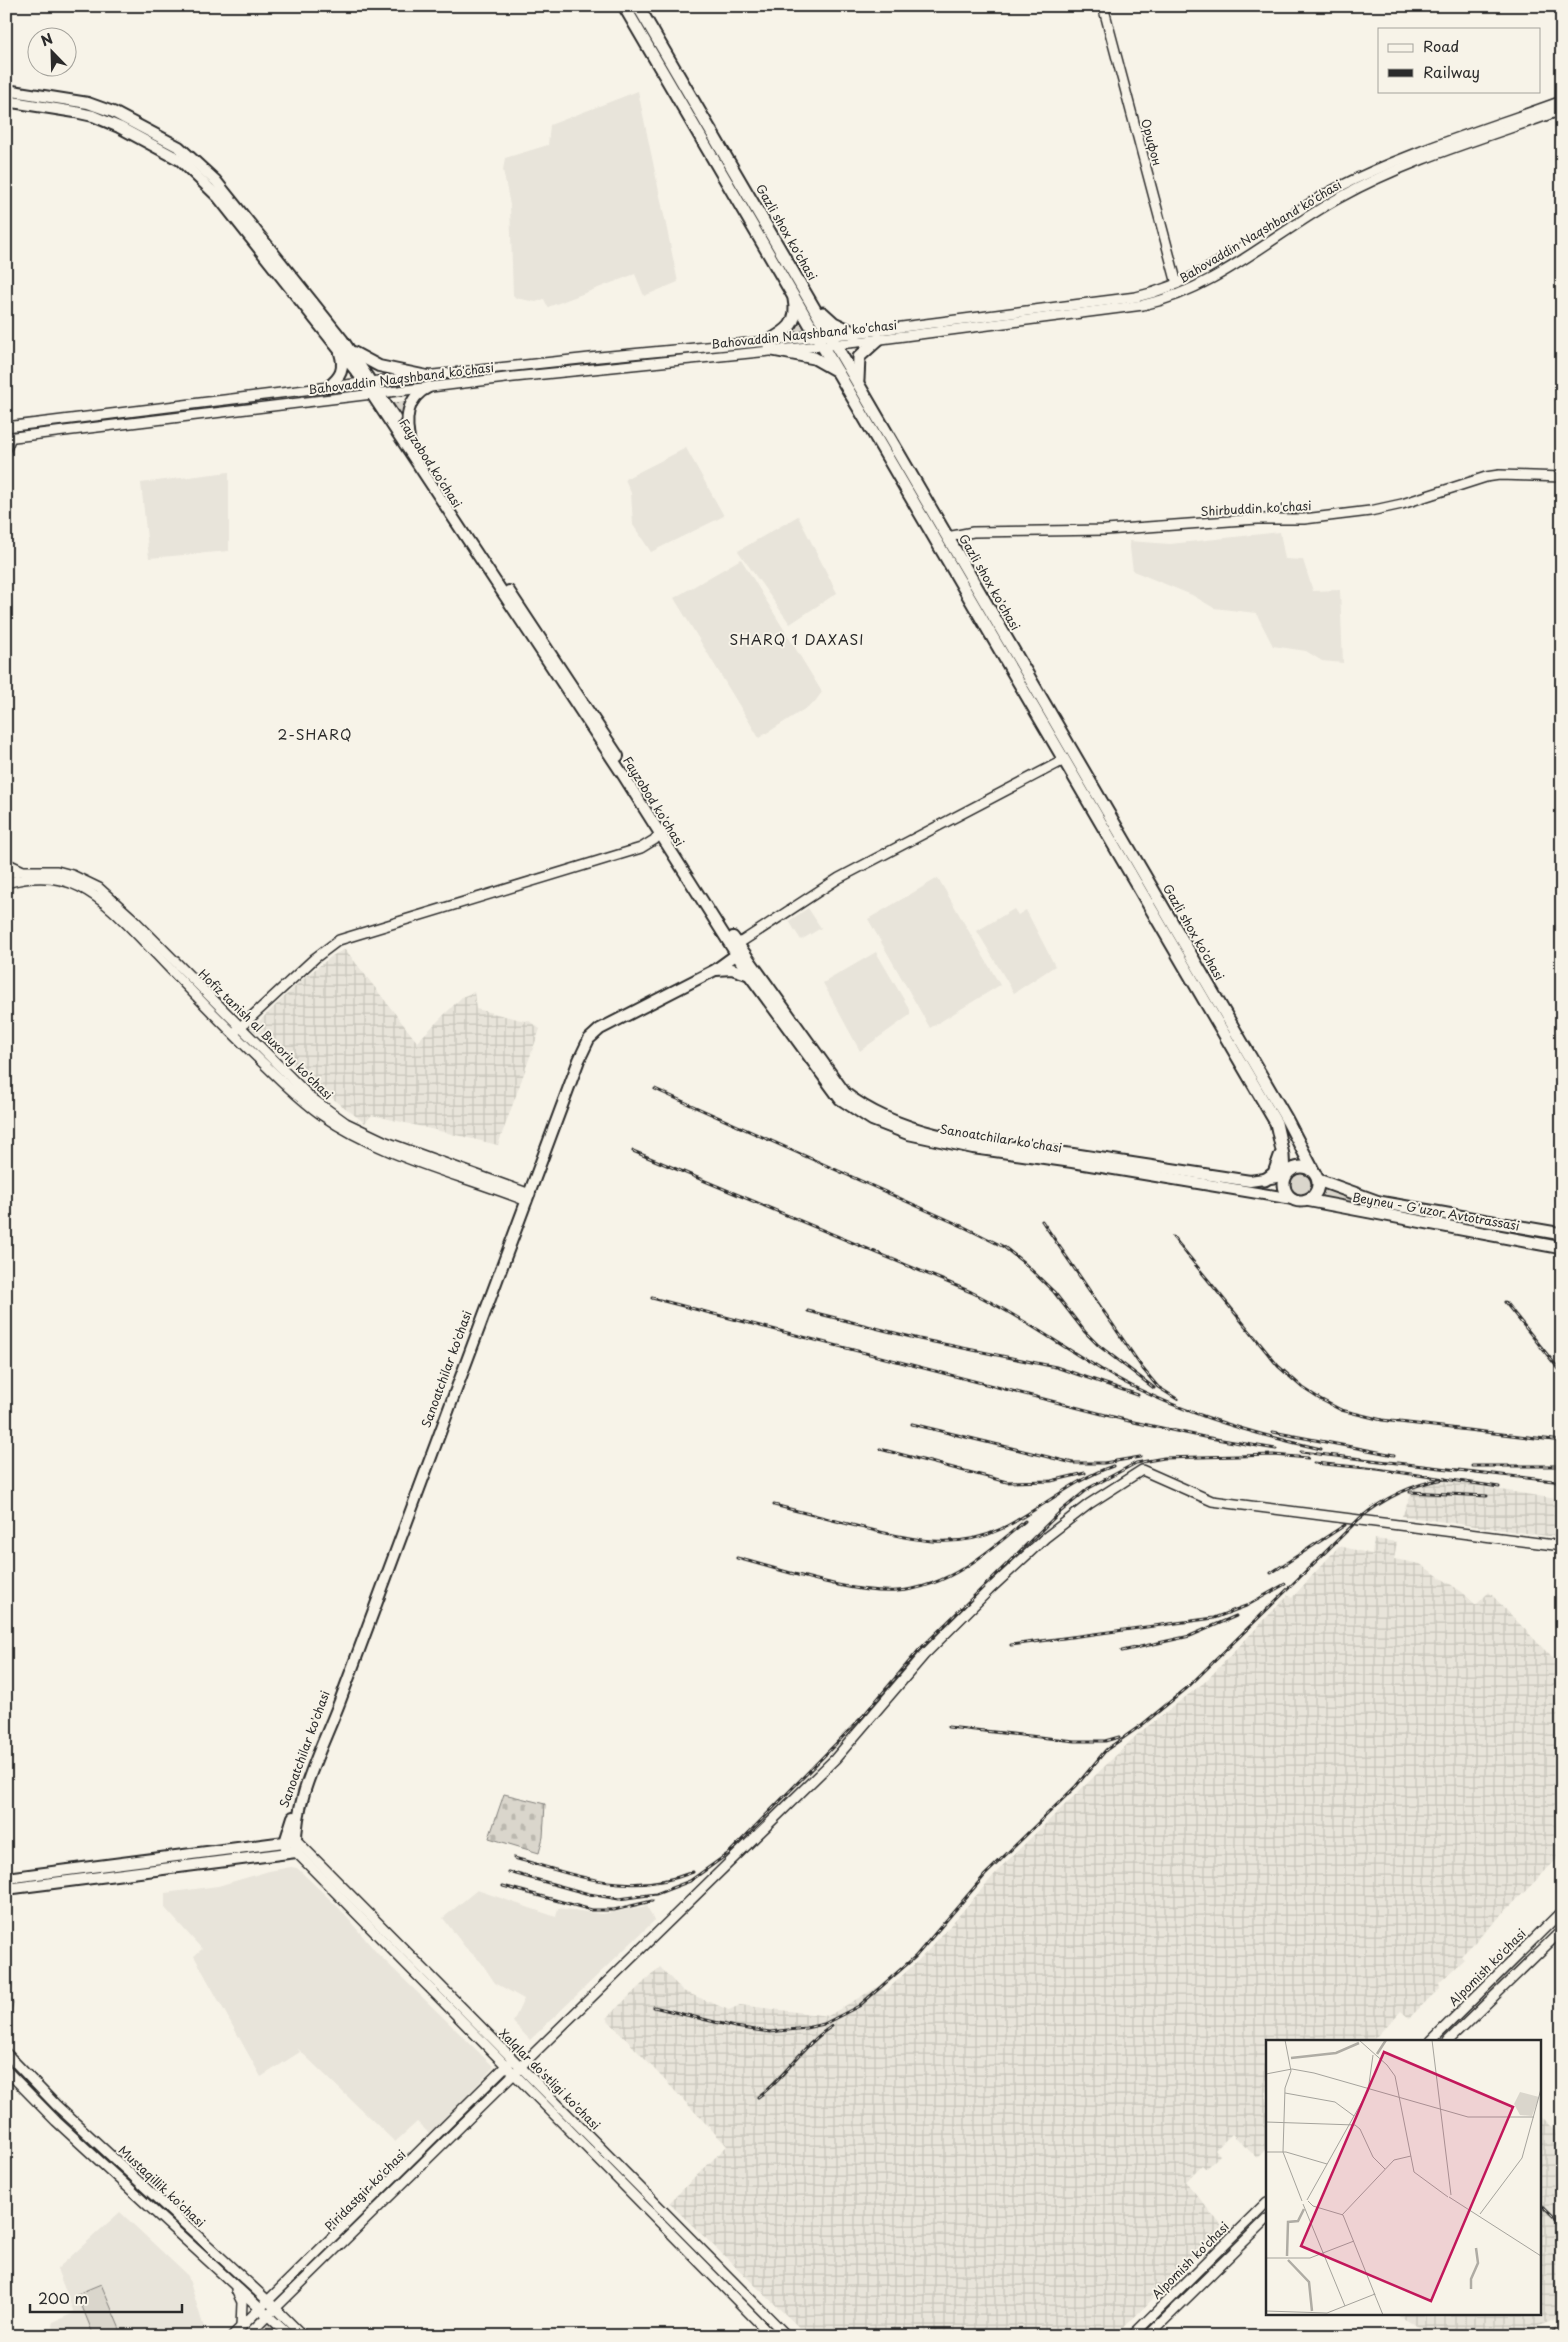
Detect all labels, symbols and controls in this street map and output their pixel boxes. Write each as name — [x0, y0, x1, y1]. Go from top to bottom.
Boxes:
north arrow — [28, 28, 78, 78]
text: N — [38, 28, 56, 51]
legend — [1378, 28, 1540, 92]
text: Road — [1423, 34, 1459, 57]
text: Railway — [1423, 60, 1480, 83]
street label: Орифон — [1137, 117, 1167, 167]
street label: Bahovaddin Naqshband ko'chasi — [1175, 175, 1345, 287]
street label: Gazli shox ko'chasi — [752, 180, 822, 284]
street label: Bahovaddin Naqshband ko'chasi — [710, 315, 898, 353]
street label: Bahovaddin Naqshband ko'chasi — [307, 358, 495, 398]
street label: Fayzobod ko'chasi — [395, 415, 467, 511]
street label: Shirbuddin ko'chasi — [1200, 496, 1312, 520]
street label: Gazli shox ko'chasi — [955, 530, 1025, 634]
district label: SHARQ 1 DAXASI — [729, 629, 865, 650]
district label: 2-SHARQ — [278, 724, 352, 745]
street label: Fayzobod ko'chasi — [619, 753, 689, 849]
street label: Gazli shox ko'chasi — [1159, 880, 1229, 984]
street label: Hofiz tanish al Buxoriy ko'chasi — [195, 965, 337, 1103]
street label: Sanoatchilar ko'chasi — [939, 1119, 1063, 1157]
street label: Beyneu - G'uzor Avtotrassasi — [1351, 1187, 1521, 1235]
street label: Sanoatchilar ko'chasi — [416, 1308, 476, 1430]
street label: Sanoatchilar ko'chasi — [274, 1688, 334, 1810]
street label: Alpomish ko'chasi — [1444, 1924, 1530, 2010]
street label: Xalqlar do'stligi ko'chasi — [495, 2024, 605, 2134]
inset map — [1266, 2040, 1540, 2314]
street label: Mustaqillik ko'chasi — [115, 2141, 209, 2231]
street label: Piridastgir ko'chasi — [320, 2145, 410, 2235]
street label: Alpomish ko'chasi — [1147, 2217, 1233, 2303]
scale bar — [30, 2282, 182, 2314]
text: 200 m — [38, 2286, 88, 2309]

